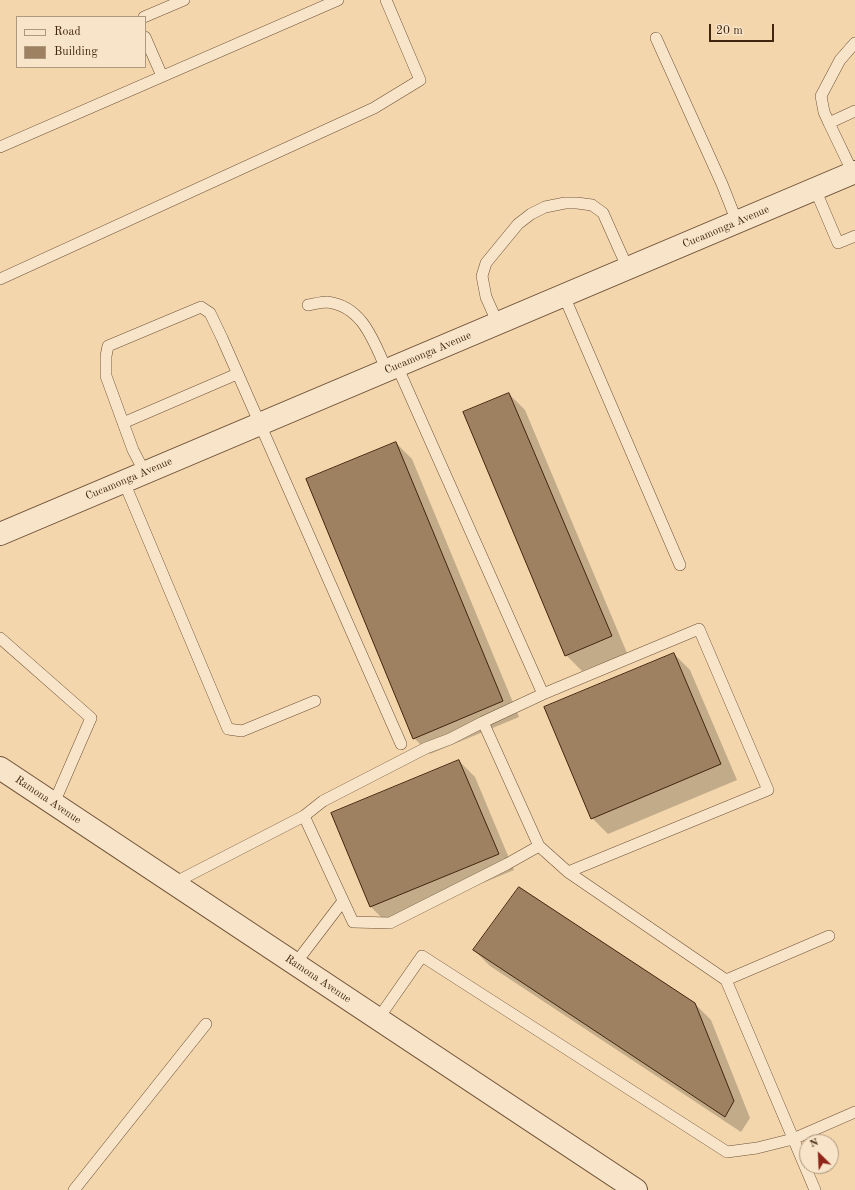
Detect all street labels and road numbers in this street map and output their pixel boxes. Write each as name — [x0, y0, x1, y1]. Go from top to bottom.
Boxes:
street label: Cucamonga Avenue — [681, 203, 771, 251]
street label: Cucamonga Avenue — [383, 329, 473, 377]
street label: Cucamonga Avenue — [84, 455, 174, 503]
street label: Ramona Avenue — [12, 773, 84, 827]
street label: Ramona Avenue — [282, 952, 354, 1006]

